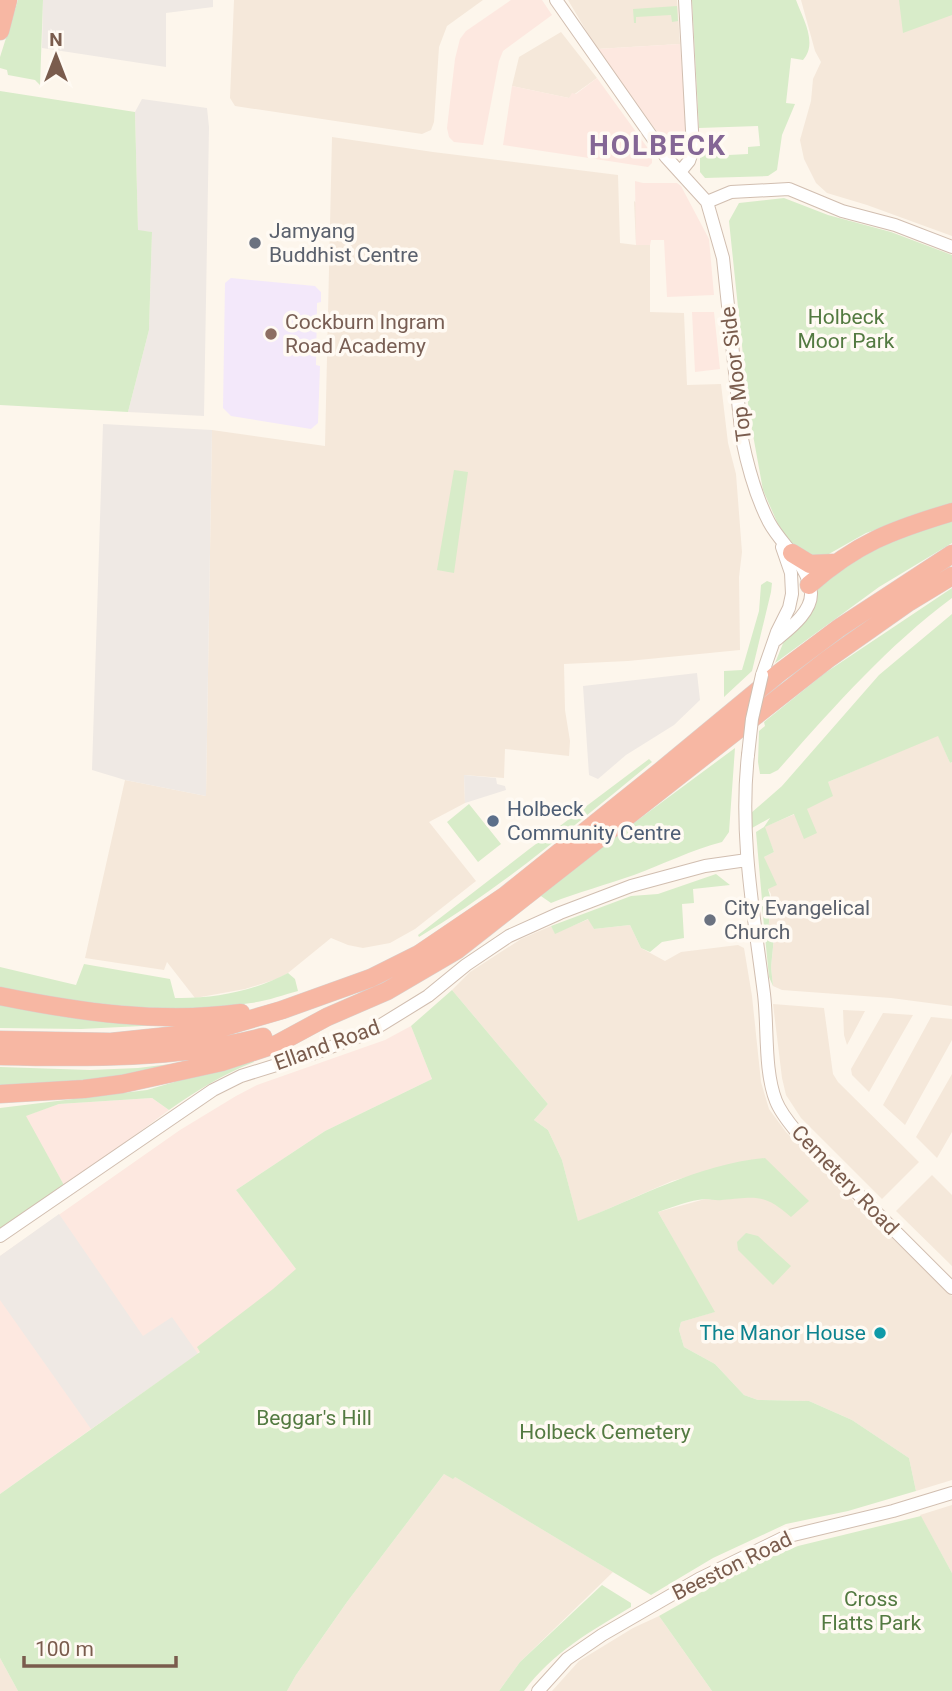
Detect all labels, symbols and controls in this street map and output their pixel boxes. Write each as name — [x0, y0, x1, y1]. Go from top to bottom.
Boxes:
north arrow — [21, 21, 91, 91]
text: N — [49, 28, 63, 51]
district label: HOLBECK — [589, 129, 727, 162]
place label: Jamyang Buddhist Centre — [269, 219, 418, 267]
marker: Jamyang Buddhist Centre — [247, 235, 263, 251]
street label: Top Moor Side — [716, 305, 756, 443]
park label: Holbeck Moor Park — [798, 305, 895, 353]
place label: Cockburn Ingram Road Academy — [285, 310, 445, 358]
marker: Cockburn Ingram Road Academy — [263, 326, 279, 342]
place label: Holbeck Community Centre — [507, 797, 681, 845]
marker: Holbeck Community Centre — [485, 813, 501, 829]
place label: City Evangelical Church — [724, 896, 870, 944]
marker: City Evangelical Church — [702, 912, 718, 928]
street label: Elland Road — [271, 1015, 383, 1075]
street label: Cemetery Road — [787, 1120, 903, 1240]
place label: The Manor House — [699, 1321, 866, 1345]
marker: The Manor House — [872, 1325, 888, 1341]
park label: Beggar's Hill — [256, 1406, 372, 1430]
park label: Holbeck Cemetery — [519, 1420, 691, 1444]
street label: Beeston Road — [668, 1527, 796, 1605]
park label: Cross Flatts Park — [821, 1587, 921, 1635]
scale bar — [24, 1624, 177, 1668]
text: 100 m — [35, 1637, 94, 1661]

